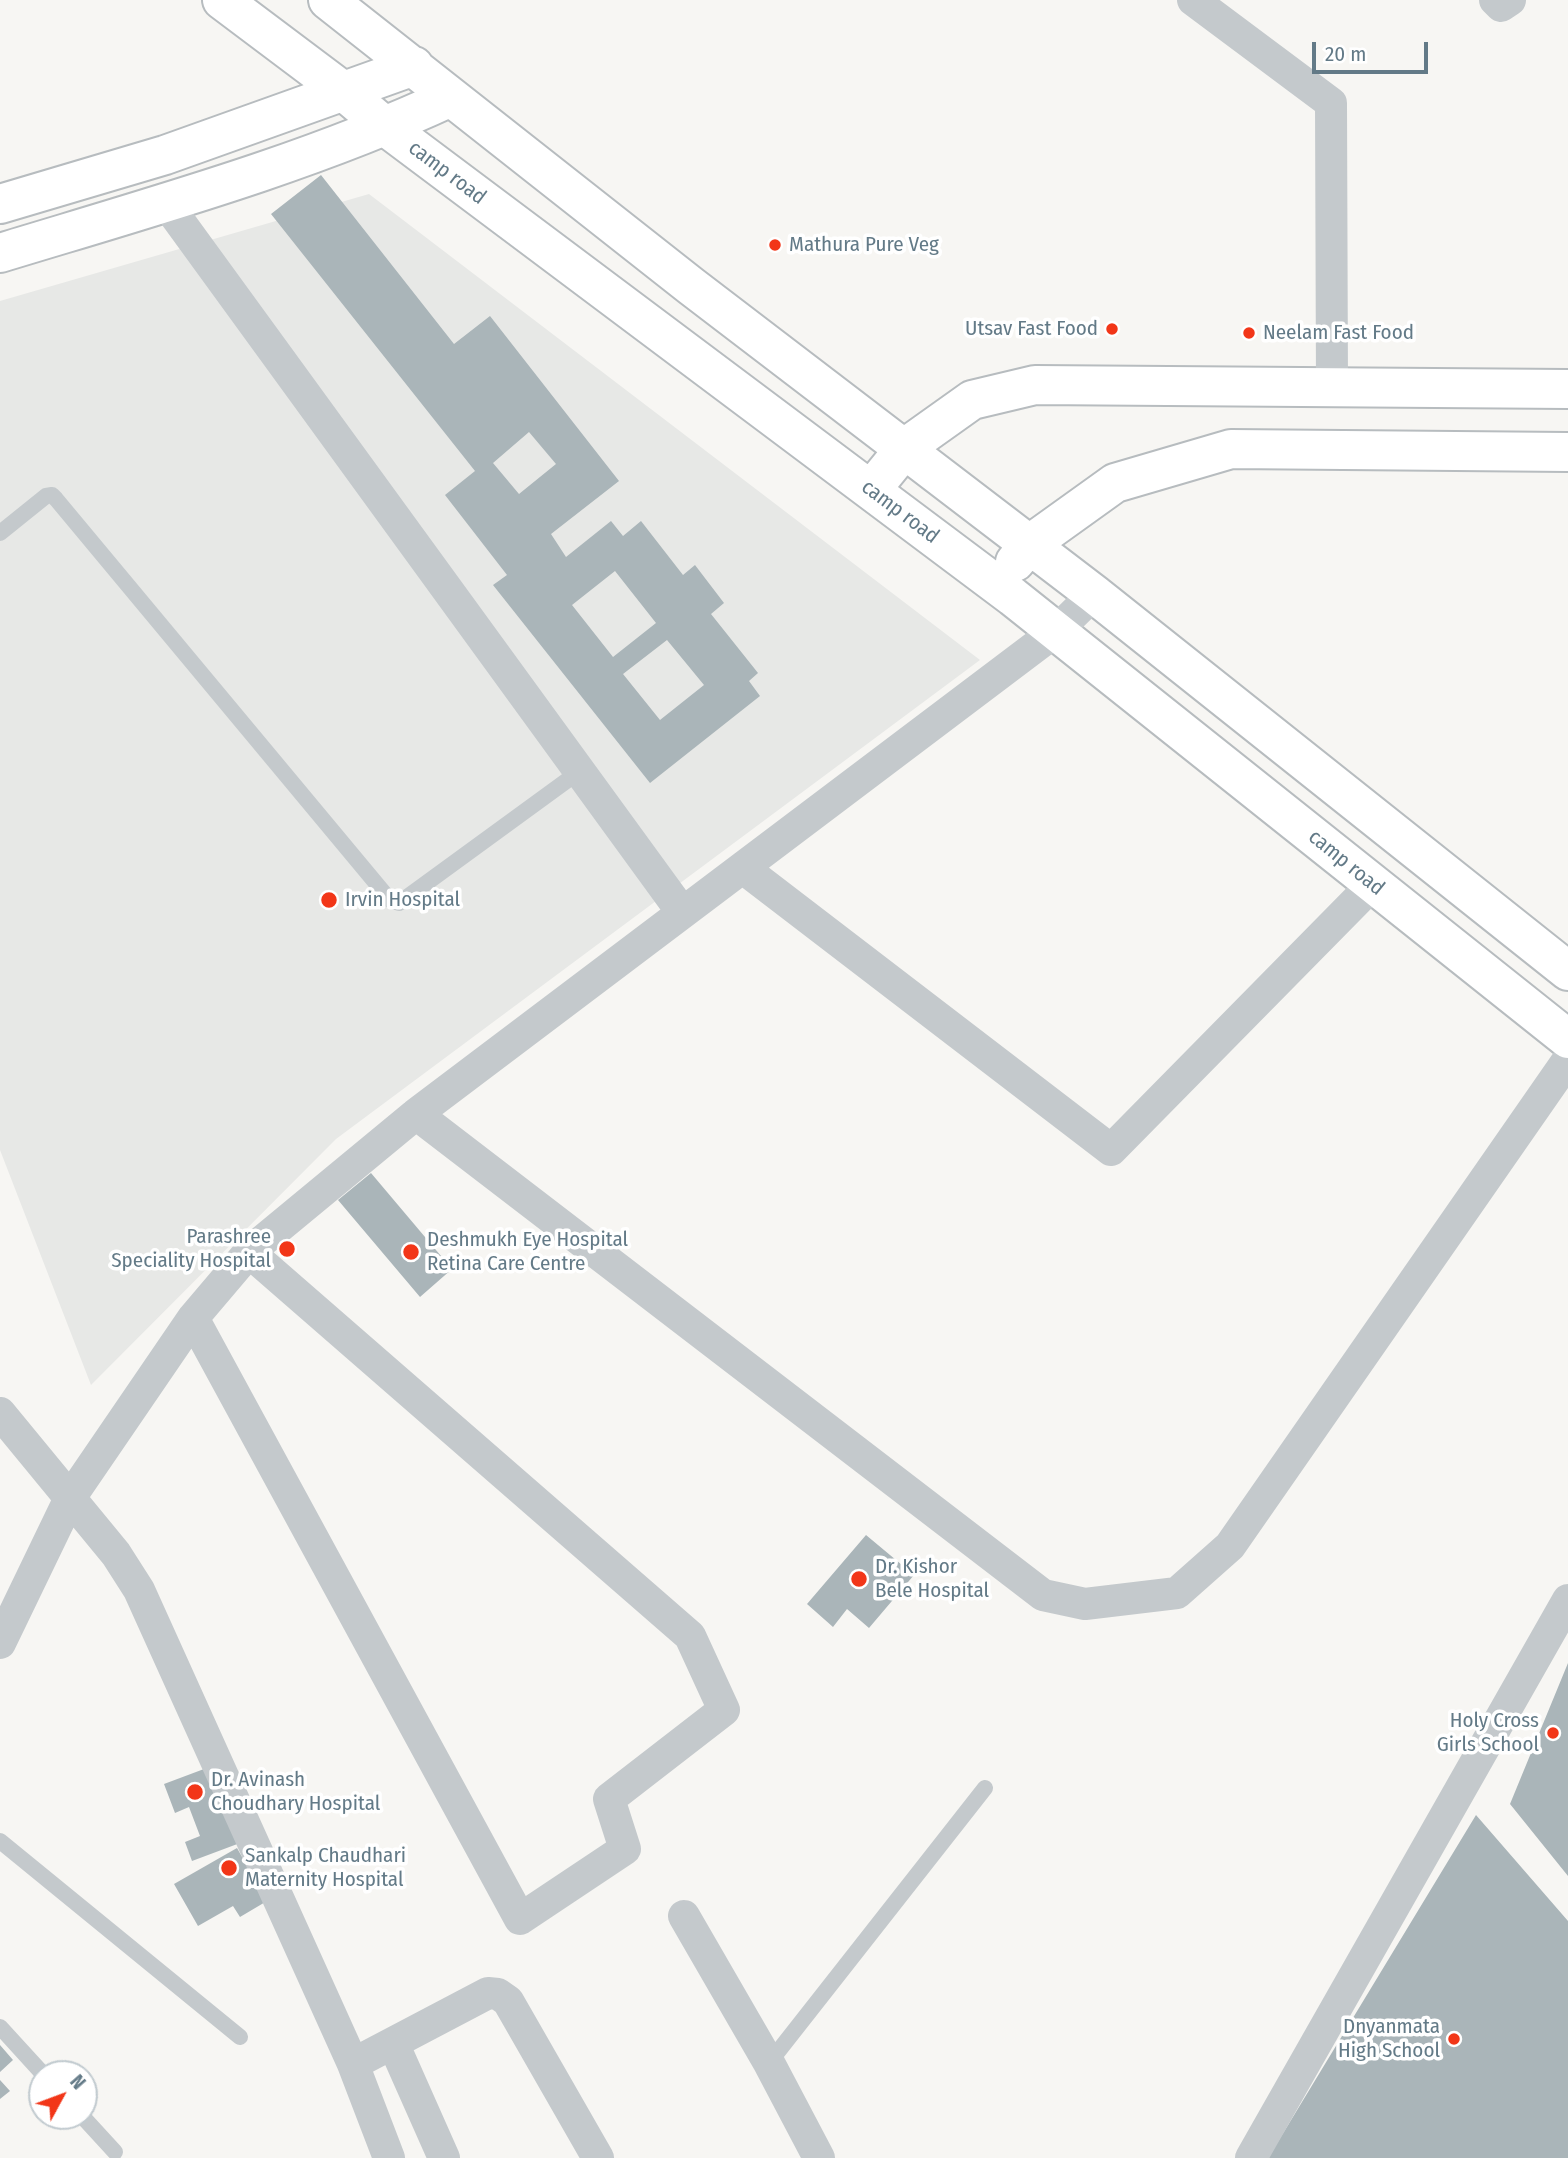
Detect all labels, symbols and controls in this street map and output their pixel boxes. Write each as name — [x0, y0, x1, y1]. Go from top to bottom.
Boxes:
scale bar — [1316, 28, 1432, 72]
text: 20 m — [1325, 41, 1366, 67]
street label: camp road — [403, 136, 491, 210]
place label: Mathura Pure Veg — [789, 232, 939, 258]
marker: Mathura Pure Veg — [767, 237, 783, 253]
place label: Utsav Fast Food — [965, 316, 1098, 342]
place label: Neelam Fast Food — [1263, 320, 1414, 346]
marker: Utsav Fast Food — [1104, 321, 1120, 337]
marker: Neelam Fast Food — [1241, 325, 1257, 341]
street label: camp road — [856, 475, 944, 549]
street label: camp road — [1303, 825, 1389, 901]
place label: Irvin Hospital — [345, 887, 460, 913]
marker: Irvin Hospital — [319, 890, 339, 910]
place label: Parashree Speciality Hospital — [111, 1224, 271, 1274]
place label: Deshmukh Eye Hospital Retina Care Centre — [427, 1227, 628, 1277]
marker: Parashree Speciality Hospital — [277, 1239, 297, 1259]
marker: Deshmukh Eye Hospital Retina Care Centre — [401, 1242, 421, 1262]
place label: Dr. Kishor Bele Hospital — [875, 1554, 989, 1604]
marker: Dr. Kishor Bele Hospital — [849, 1569, 869, 1589]
place label: Holy Cross Girls School — [1437, 1708, 1539, 1758]
marker: Holy Cross Girls School — [1545, 1725, 1561, 1741]
place label: Dr. Avinash Choudhary Hospital — [211, 1767, 380, 1817]
marker: Dr. Avinash Choudhary Hospital — [185, 1782, 205, 1802]
place label: Sankalp Chaudhari Maternity Hospital — [245, 1843, 406, 1893]
marker: Sankalp Chaudhari Maternity Hospital — [219, 1858, 239, 1878]
place label: Dnyanmata High School — [1338, 2014, 1440, 2064]
marker: Dnyanmata High School — [1446, 2031, 1462, 2047]
north arrow — [28, 2060, 98, 2130]
text: N — [65, 2070, 90, 2094]

